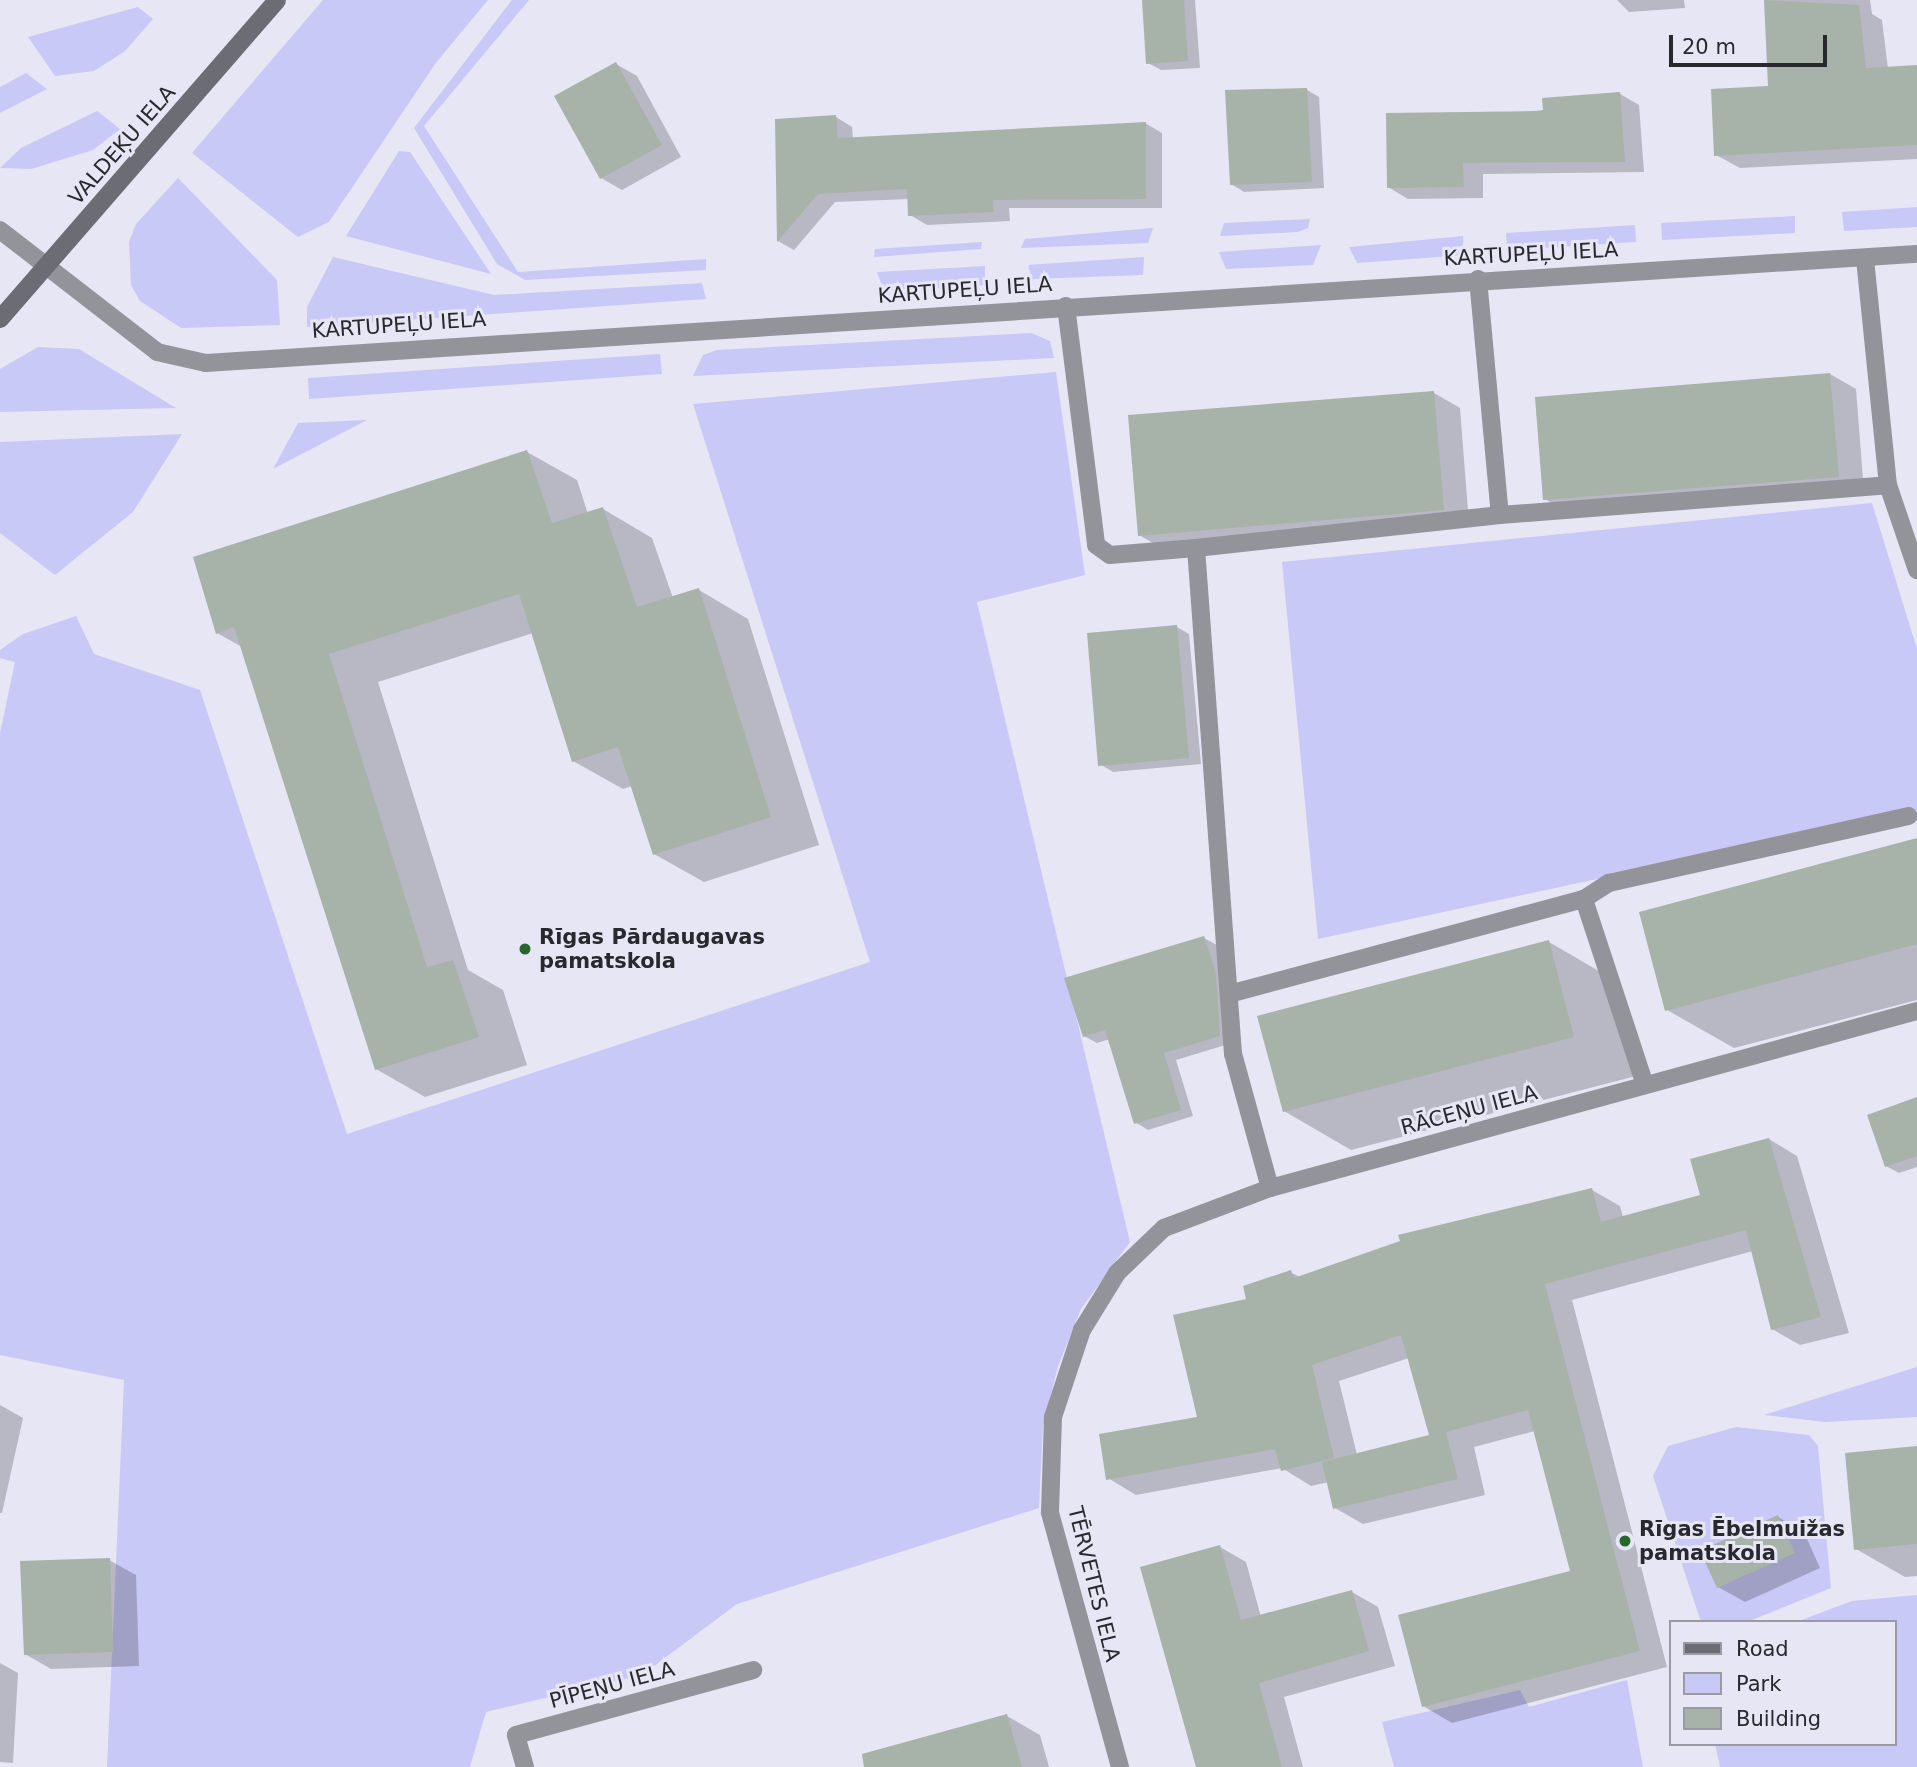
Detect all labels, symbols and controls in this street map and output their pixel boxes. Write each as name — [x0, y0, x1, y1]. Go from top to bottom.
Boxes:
scale bar — [1672, 21, 1829, 65]
text: 20 m — [1682, 35, 1736, 59]
street label: VALDEĶU IELA — [63, 80, 181, 210]
street label: KARTUPEĻU IELA — [1443, 237, 1619, 271]
street label: KARTUPEĻU IELA — [877, 271, 1053, 309]
street label: KARTUPEĻU IELA — [311, 306, 487, 344]
place label: Rīgas Pārdaugavas pamatskola — [539, 924, 765, 974]
marker: Rīgas Pārdaugavas pamatskola — [517, 941, 533, 957]
street label: RĀCEŅU IELA — [1398, 1080, 1540, 1140]
street label: TĒRVETES IELA — [1063, 1504, 1125, 1664]
place label: Rīgas Ēbelmuižas pamatskola — [1639, 1516, 1845, 1566]
marker: Rīgas Ēbelmuižas pamatskola — [1617, 1533, 1633, 1549]
legend — [1668, 1620, 1896, 1746]
text: Road — [1736, 1637, 1789, 1661]
street label: PĪPEŅU IELA — [547, 1656, 677, 1714]
text: Park — [1736, 1672, 1781, 1696]
text: Building — [1736, 1707, 1821, 1731]

